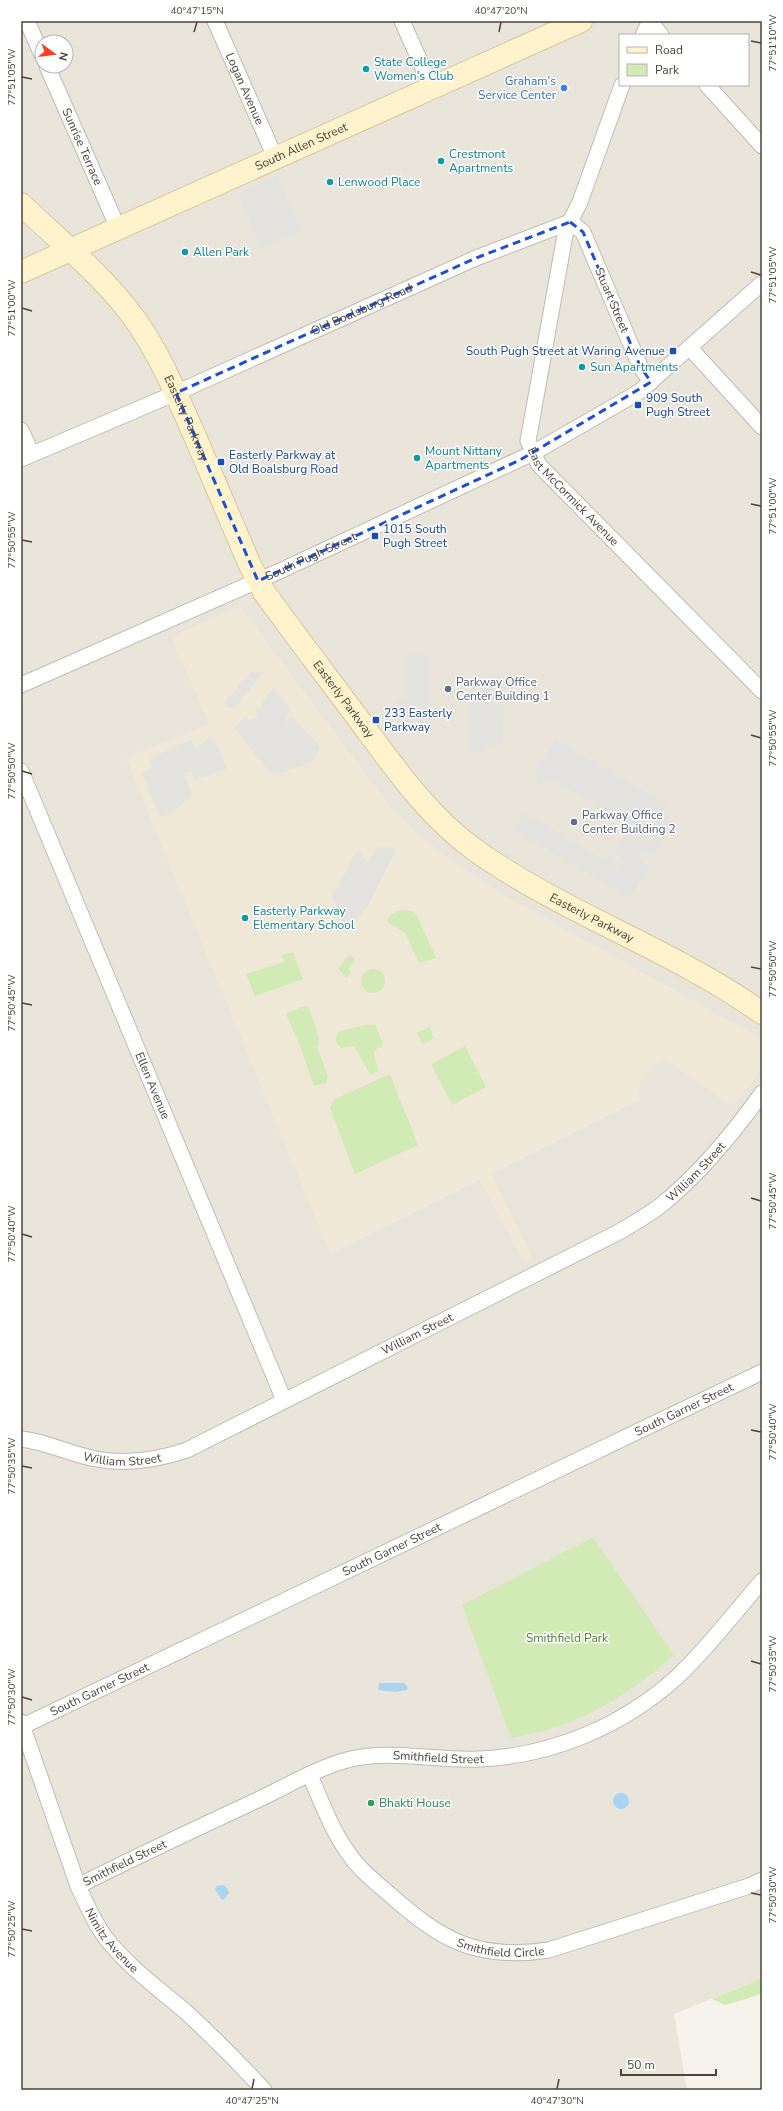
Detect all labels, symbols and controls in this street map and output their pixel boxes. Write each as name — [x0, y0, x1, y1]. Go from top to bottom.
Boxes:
text: 40°47'15"N — [170, 4, 224, 18]
text: 40°47'20"N — [474, 4, 528, 18]
text: 77°51'10"W — [766, 15, 780, 71]
north arrow — [34, 34, 74, 74]
legend — [619, 34, 749, 86]
text: Road — [655, 42, 683, 58]
text: 77°51'05"W — [5, 49, 19, 105]
street label: Logan Avenue — [222, 50, 268, 127]
text: N — [55, 51, 71, 62]
place label: State College Women's Club — [374, 54, 454, 84]
text: Park — [655, 62, 680, 78]
marker: State College Women's Club — [361, 64, 371, 74]
place label: Graham's Service Center — [478, 73, 557, 103]
marker: Graham's Service Center — [559, 83, 569, 93]
street label: Sunrise Terrace — [58, 105, 106, 188]
street label: South Allen Street — [252, 118, 351, 174]
place label: Crestmont Apartments — [449, 146, 514, 176]
marker: Crestmont Apartments — [436, 156, 446, 166]
place label: Lenwood Place — [338, 174, 420, 190]
marker: Lenwood Place — [325, 177, 335, 187]
place label: Allen Park — [193, 244, 250, 260]
marker: Allen Park — [180, 247, 190, 257]
text: 77°51'05"W — [766, 247, 780, 303]
street label: Stuart Street — [591, 265, 633, 336]
text: 77°51'00"W — [5, 280, 19, 336]
street label: Old Boalsburg Road — [308, 280, 415, 339]
place label: South Pugh Street at Waring Avenue — [466, 343, 665, 359]
marker: South Pugh Street at Waring Avenue — [668, 346, 678, 356]
place label: Sun Apartments — [590, 359, 679, 375]
marker: Sun Apartments — [577, 362, 587, 372]
street label: Easterly Parkway — [160, 372, 213, 464]
place label: 909 South Pugh Street — [646, 390, 711, 420]
marker: 909 South Pugh Street — [633, 400, 643, 410]
place label: Mount Nittany Apartments — [425, 443, 503, 473]
street label: East McCormick Avenue — [524, 445, 622, 549]
place label: Easterly Parkway at Old Boalsburg Road — [229, 447, 338, 477]
marker: Mount Nittany Apartments — [412, 453, 422, 463]
marker: Easterly Parkway at Old Boalsburg Road — [216, 457, 226, 467]
text: 77°51'00"W — [766, 478, 780, 534]
text: 77°50'55"W — [5, 512, 19, 568]
place label: 1015 South Pugh Street — [383, 521, 448, 551]
street label: South Pugh Street — [263, 528, 360, 584]
marker: 1015 South Pugh Street — [370, 531, 380, 541]
street label: Easterly Parkway — [309, 657, 378, 742]
place label: Parkway Office Center Building 1 — [456, 674, 550, 704]
marker: Parkway Office Center Building 1 — [443, 684, 453, 694]
place label: 233 Easterly Parkway — [384, 705, 453, 735]
text: 77°50'55"W — [766, 710, 780, 766]
marker: 233 Easterly Parkway — [371, 715, 381, 725]
text: 77°50'50"W — [5, 743, 19, 799]
place label: Parkway Office Center Building 2 — [582, 807, 676, 837]
marker: Parkway Office Center Building 2 — [569, 817, 579, 827]
street label: Easterly Parkway — [547, 889, 637, 946]
place label: Easterly Parkway Elementary School — [253, 903, 355, 933]
marker: Easterly Parkway Elementary School — [240, 913, 250, 923]
text: 77°50'50"W — [766, 941, 780, 997]
text: 77°50'45"W — [5, 975, 19, 1031]
street label: Ellen Avenue — [131, 1050, 174, 1122]
street label: William Street — [663, 1138, 730, 1206]
text: 77°50'45"W — [766, 1173, 780, 1229]
text: 77°50'40"W — [5, 1206, 19, 1262]
street label: William Street — [379, 1309, 457, 1359]
street label: South Garner Street — [632, 1379, 737, 1440]
text: 77°50'40"W — [766, 1404, 780, 1460]
text: 77°50'35"W — [5, 1438, 19, 1494]
street label: William Street — [82, 1448, 163, 1470]
street label: South Garner Street — [340, 1519, 444, 1580]
park label: Smithfield Park — [526, 1630, 609, 1646]
text: 77°50'35"W — [766, 1636, 780, 1692]
street label: South Garner Street — [47, 1659, 152, 1720]
text: 77°50'30"W — [5, 1669, 19, 1725]
street label: Smithfield Street — [393, 1747, 485, 1767]
place label: Bhakti House — [379, 1795, 451, 1811]
marker: Bhakti House — [366, 1798, 376, 1808]
street label: Smithfield Street — [80, 1836, 170, 1890]
text: 77°50'30"W — [766, 1867, 780, 1923]
text: 77°50'25"W — [5, 1901, 19, 1957]
street label: Nimitz Avenue — [81, 1905, 142, 1976]
street label: Smithfield Circle — [454, 1934, 545, 1961]
scale bar — [621, 2051, 716, 2077]
text: 50 m — [627, 2057, 655, 2073]
text: 40°47'25"N — [225, 2094, 279, 2108]
text: 40°47'30"N — [530, 2094, 584, 2108]

